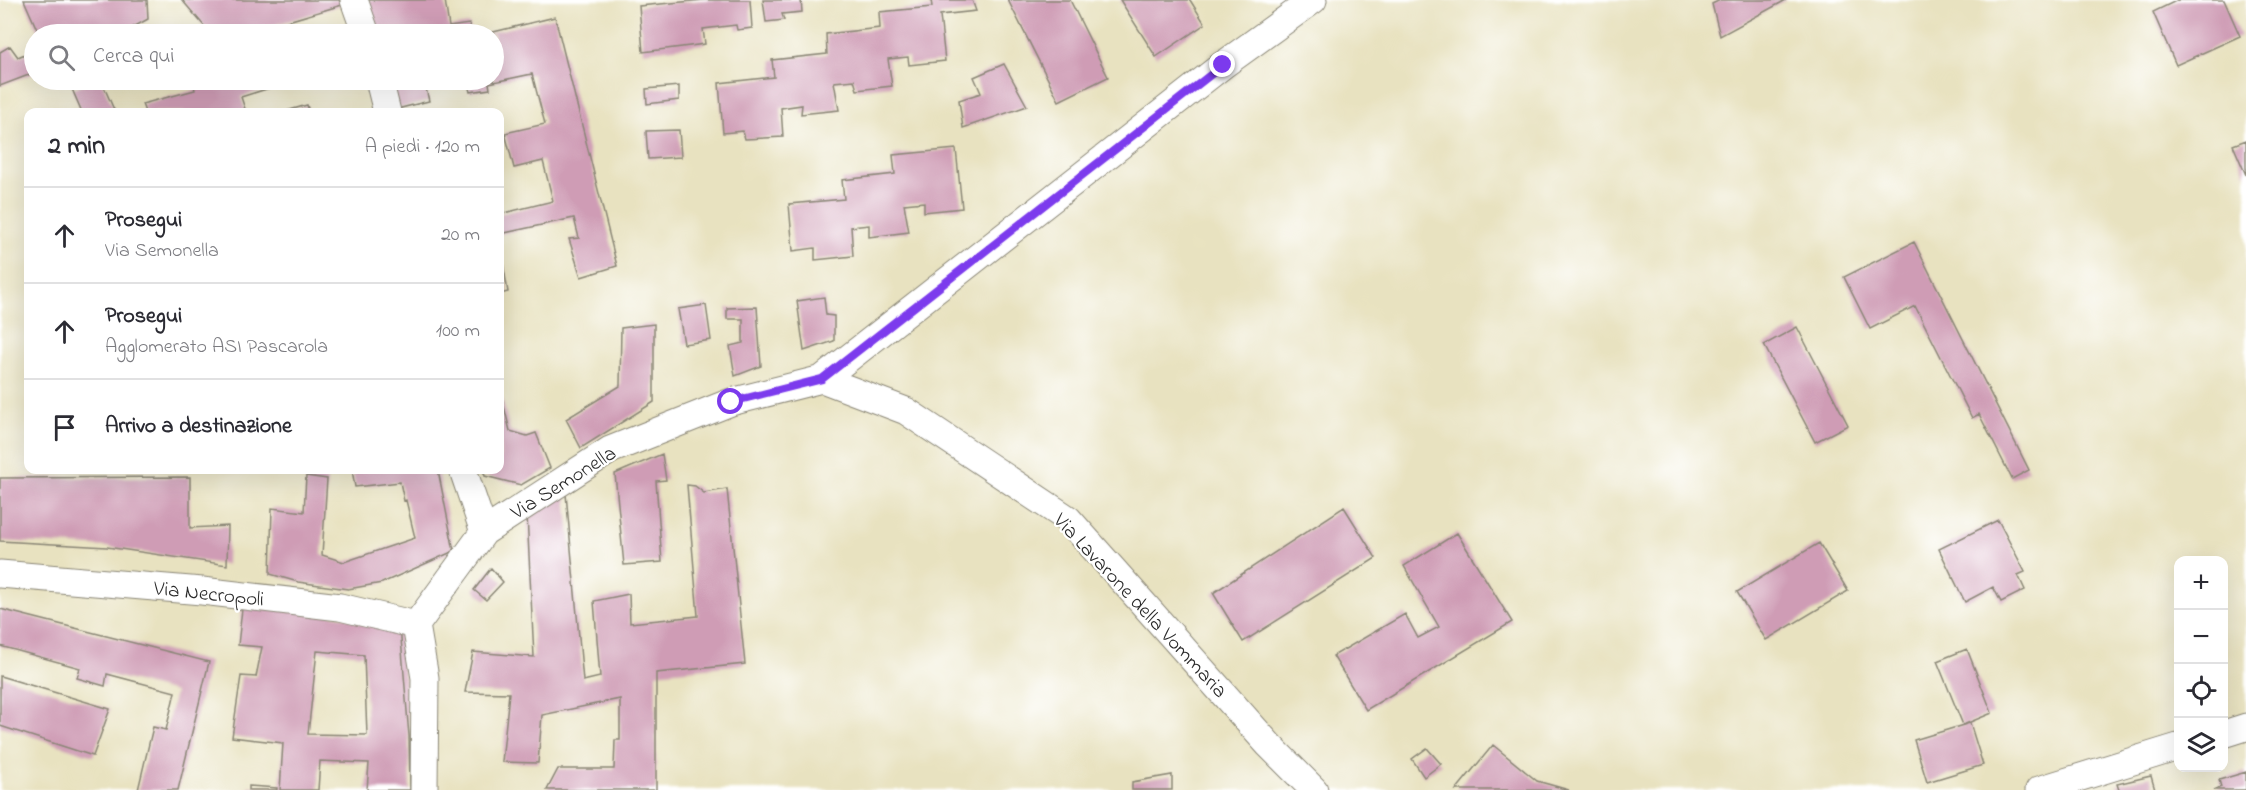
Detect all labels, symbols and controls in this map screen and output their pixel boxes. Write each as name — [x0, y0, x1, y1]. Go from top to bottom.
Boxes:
search box — [24, 24, 504, 90]
icon: search — [45, 41, 78, 74]
text: Cerca qui — [93, 41, 175, 73]
route end — [1209, 51, 1235, 77]
text: 2 min — [48, 128, 105, 166]
text: A piedi · 120 m — [365, 133, 480, 162]
text: Prosegui — [105, 205, 182, 237]
icon: ahead — [48, 219, 81, 252]
text: 20 m — [441, 221, 480, 250]
text: Via Semonella — [105, 237, 219, 266]
text: Prosegui — [105, 301, 182, 333]
icon: ahead — [48, 315, 81, 348]
text: 100 m — [436, 317, 480, 346]
text: Agglomerato ASI Pascarola — [105, 333, 328, 362]
route start — [717, 388, 743, 414]
icon: arrive — [48, 411, 81, 444]
text: Arrivo a destinazione — [105, 411, 292, 443]
street label: Via Semonella — [505, 439, 623, 529]
street label: Via Lavarone della Vommaria — [1045, 506, 1234, 706]
map controls — [2174, 556, 2228, 772]
button: + — [2174, 556, 2228, 610]
street label: Via Necropoli — [151, 574, 265, 616]
button: − — [2174, 610, 2228, 664]
button: locate — [2174, 664, 2228, 718]
button: layers — [2174, 718, 2228, 772]

